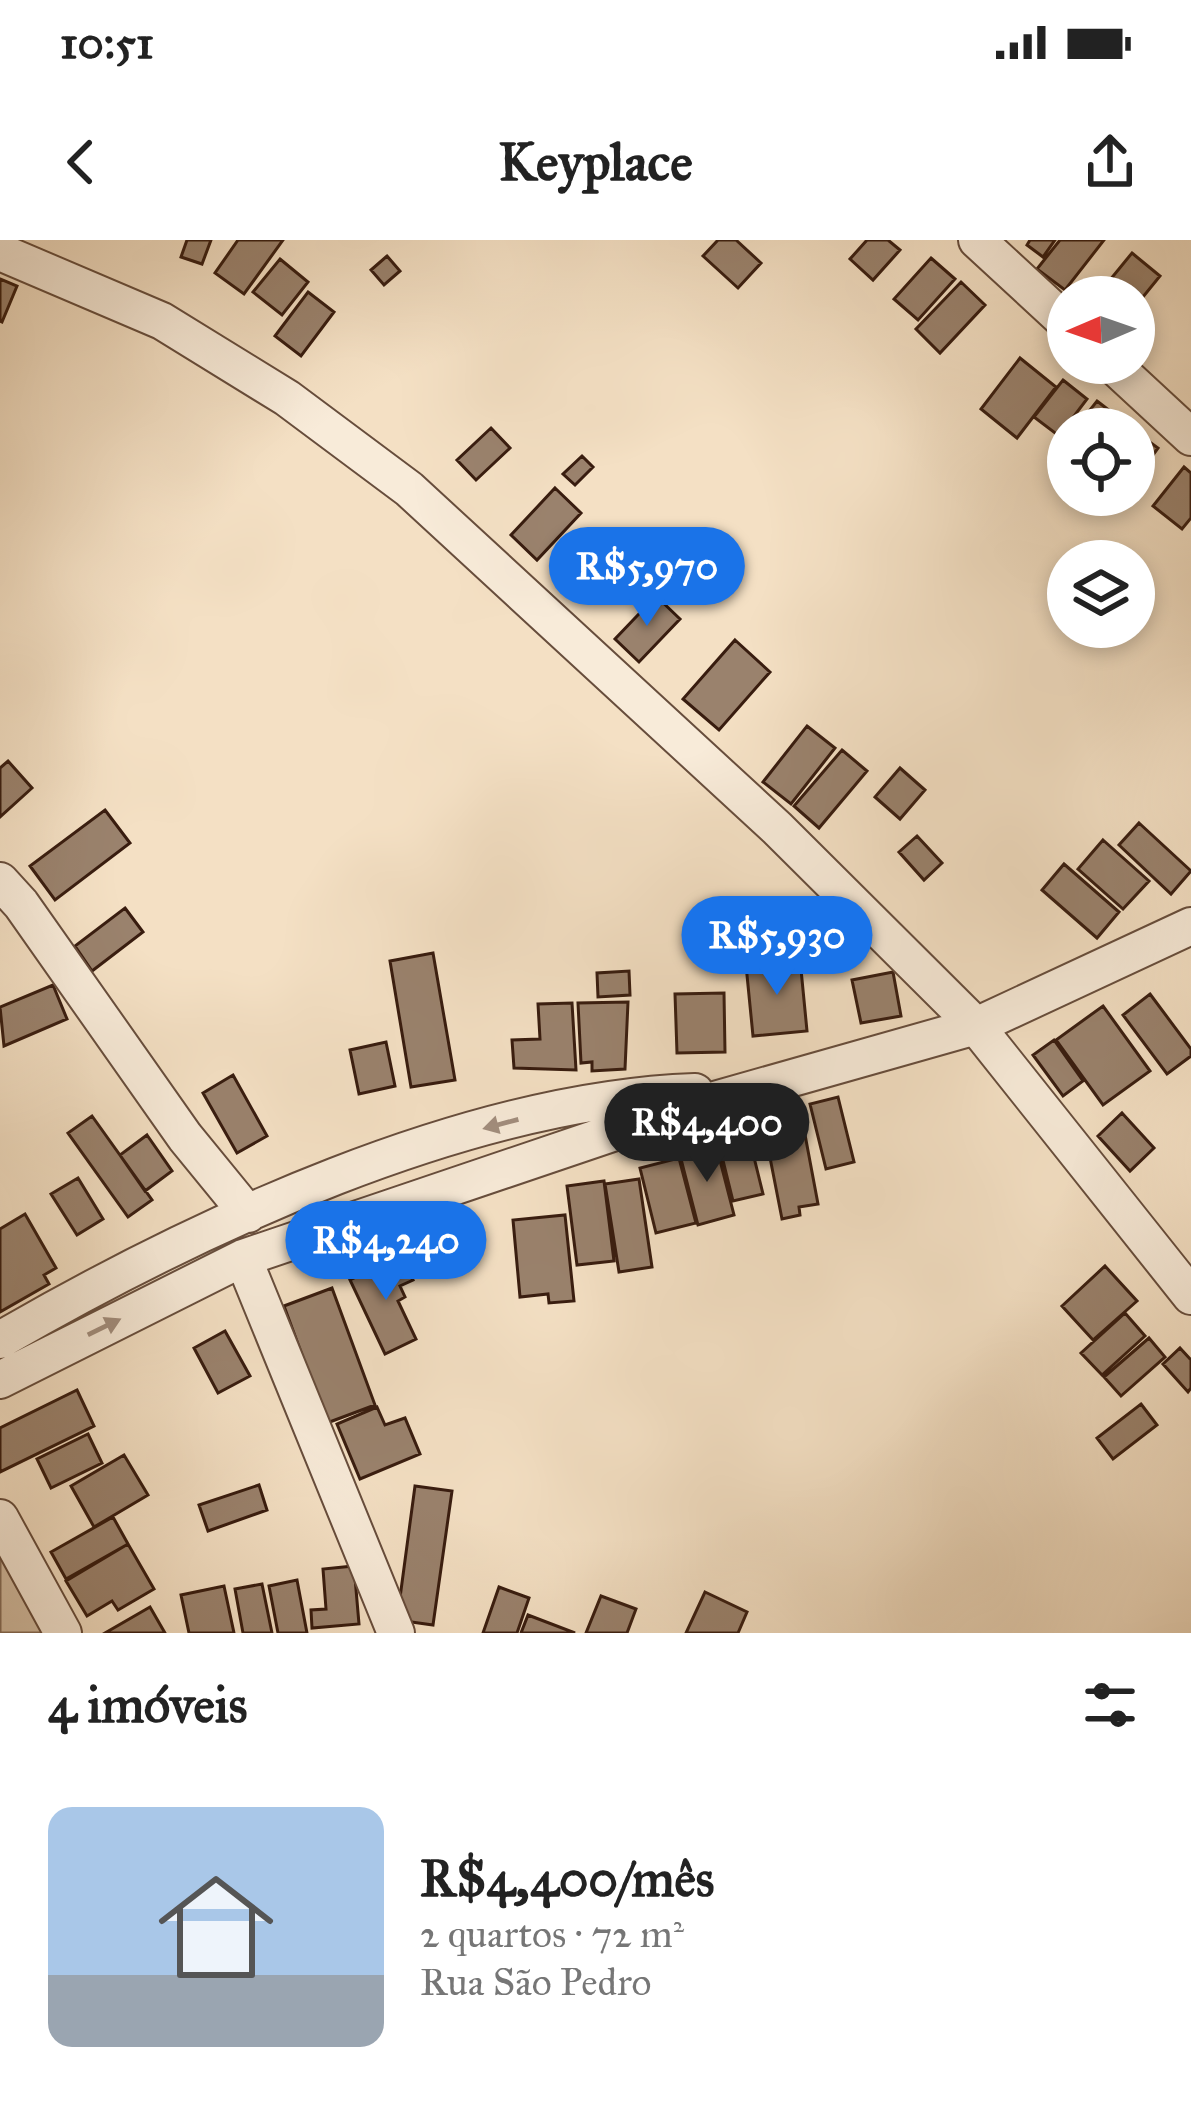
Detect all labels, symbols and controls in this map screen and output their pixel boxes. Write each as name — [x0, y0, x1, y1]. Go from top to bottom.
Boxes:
text: 10:51 — [60, 15, 154, 70]
icon: back — [48, 129, 114, 195]
text: Keyplace — [498, 129, 693, 195]
icon: share — [1077, 129, 1143, 195]
north arrow — [1047, 276, 1155, 384]
map controls — [1047, 276, 1155, 648]
button: locate — [1047, 408, 1155, 516]
pin: R$5,970 — [536, 527, 758, 629]
button: layers — [1047, 540, 1155, 648]
text: R$5,970 — [576, 542, 718, 590]
pin: R$5,930 — [666, 896, 888, 998]
text: R$5,930 — [708, 911, 846, 959]
pin: R$4,400 — [596, 1083, 818, 1185]
text: R$4,400 — [631, 1098, 783, 1146]
one-way arrow — [482, 1116, 519, 1134]
pin: R$4,240 — [275, 1201, 497, 1303]
text: R$4,240 — [312, 1216, 460, 1264]
one-way arrow — [87, 1317, 121, 1337]
icon: filters — [1077, 1672, 1143, 1738]
text: 4 imóveis — [48, 1674, 247, 1736]
text: R$4,400/mês — [420, 1848, 714, 1910]
icon: home — [144, 1855, 288, 1999]
text: 2 quartos · 72 m² — [420, 1910, 684, 1958]
text: Rua São Pedro — [420, 1958, 652, 2006]

